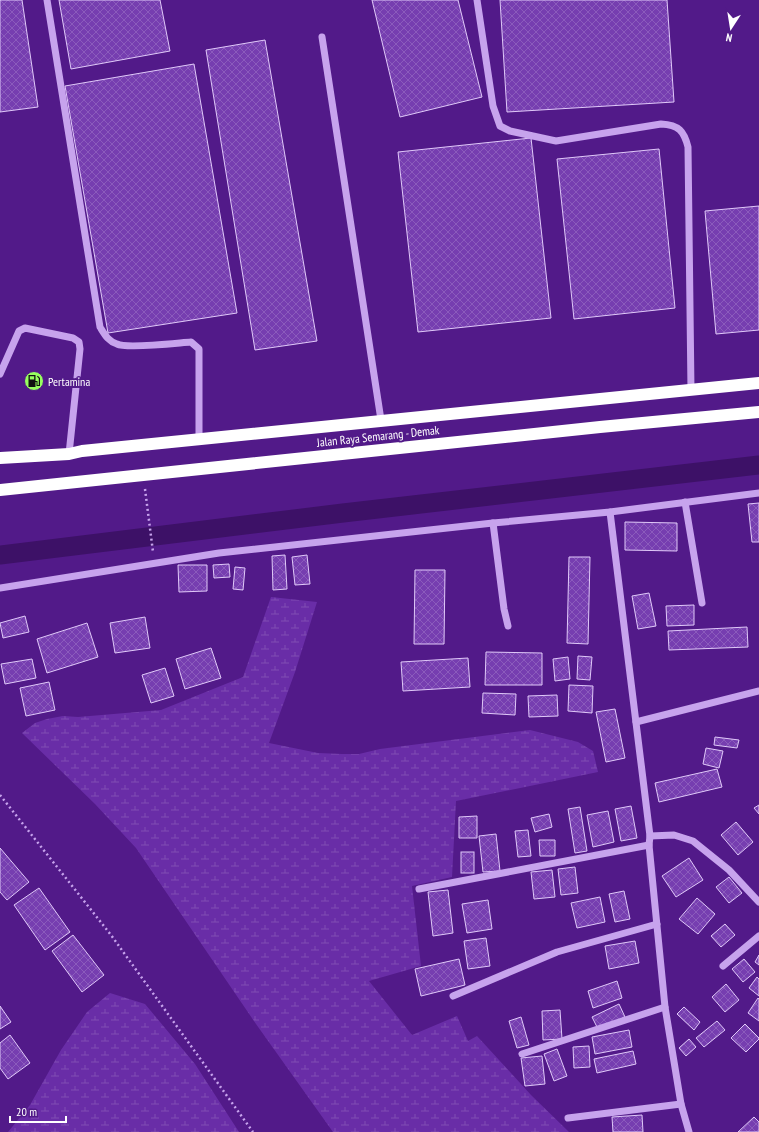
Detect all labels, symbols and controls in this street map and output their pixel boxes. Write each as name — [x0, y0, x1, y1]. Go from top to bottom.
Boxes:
north arrow — [711, 8, 751, 48]
text: N — [725, 30, 733, 45]
fuel station icon: Pertamina — [23, 370, 45, 392]
place label: Pertamina — [48, 374, 90, 389]
street label: Jalan Raya Semarang - Demak — [315, 422, 440, 450]
scale bar — [10, 1098, 66, 1124]
text: 20 m — [16, 1104, 37, 1119]

